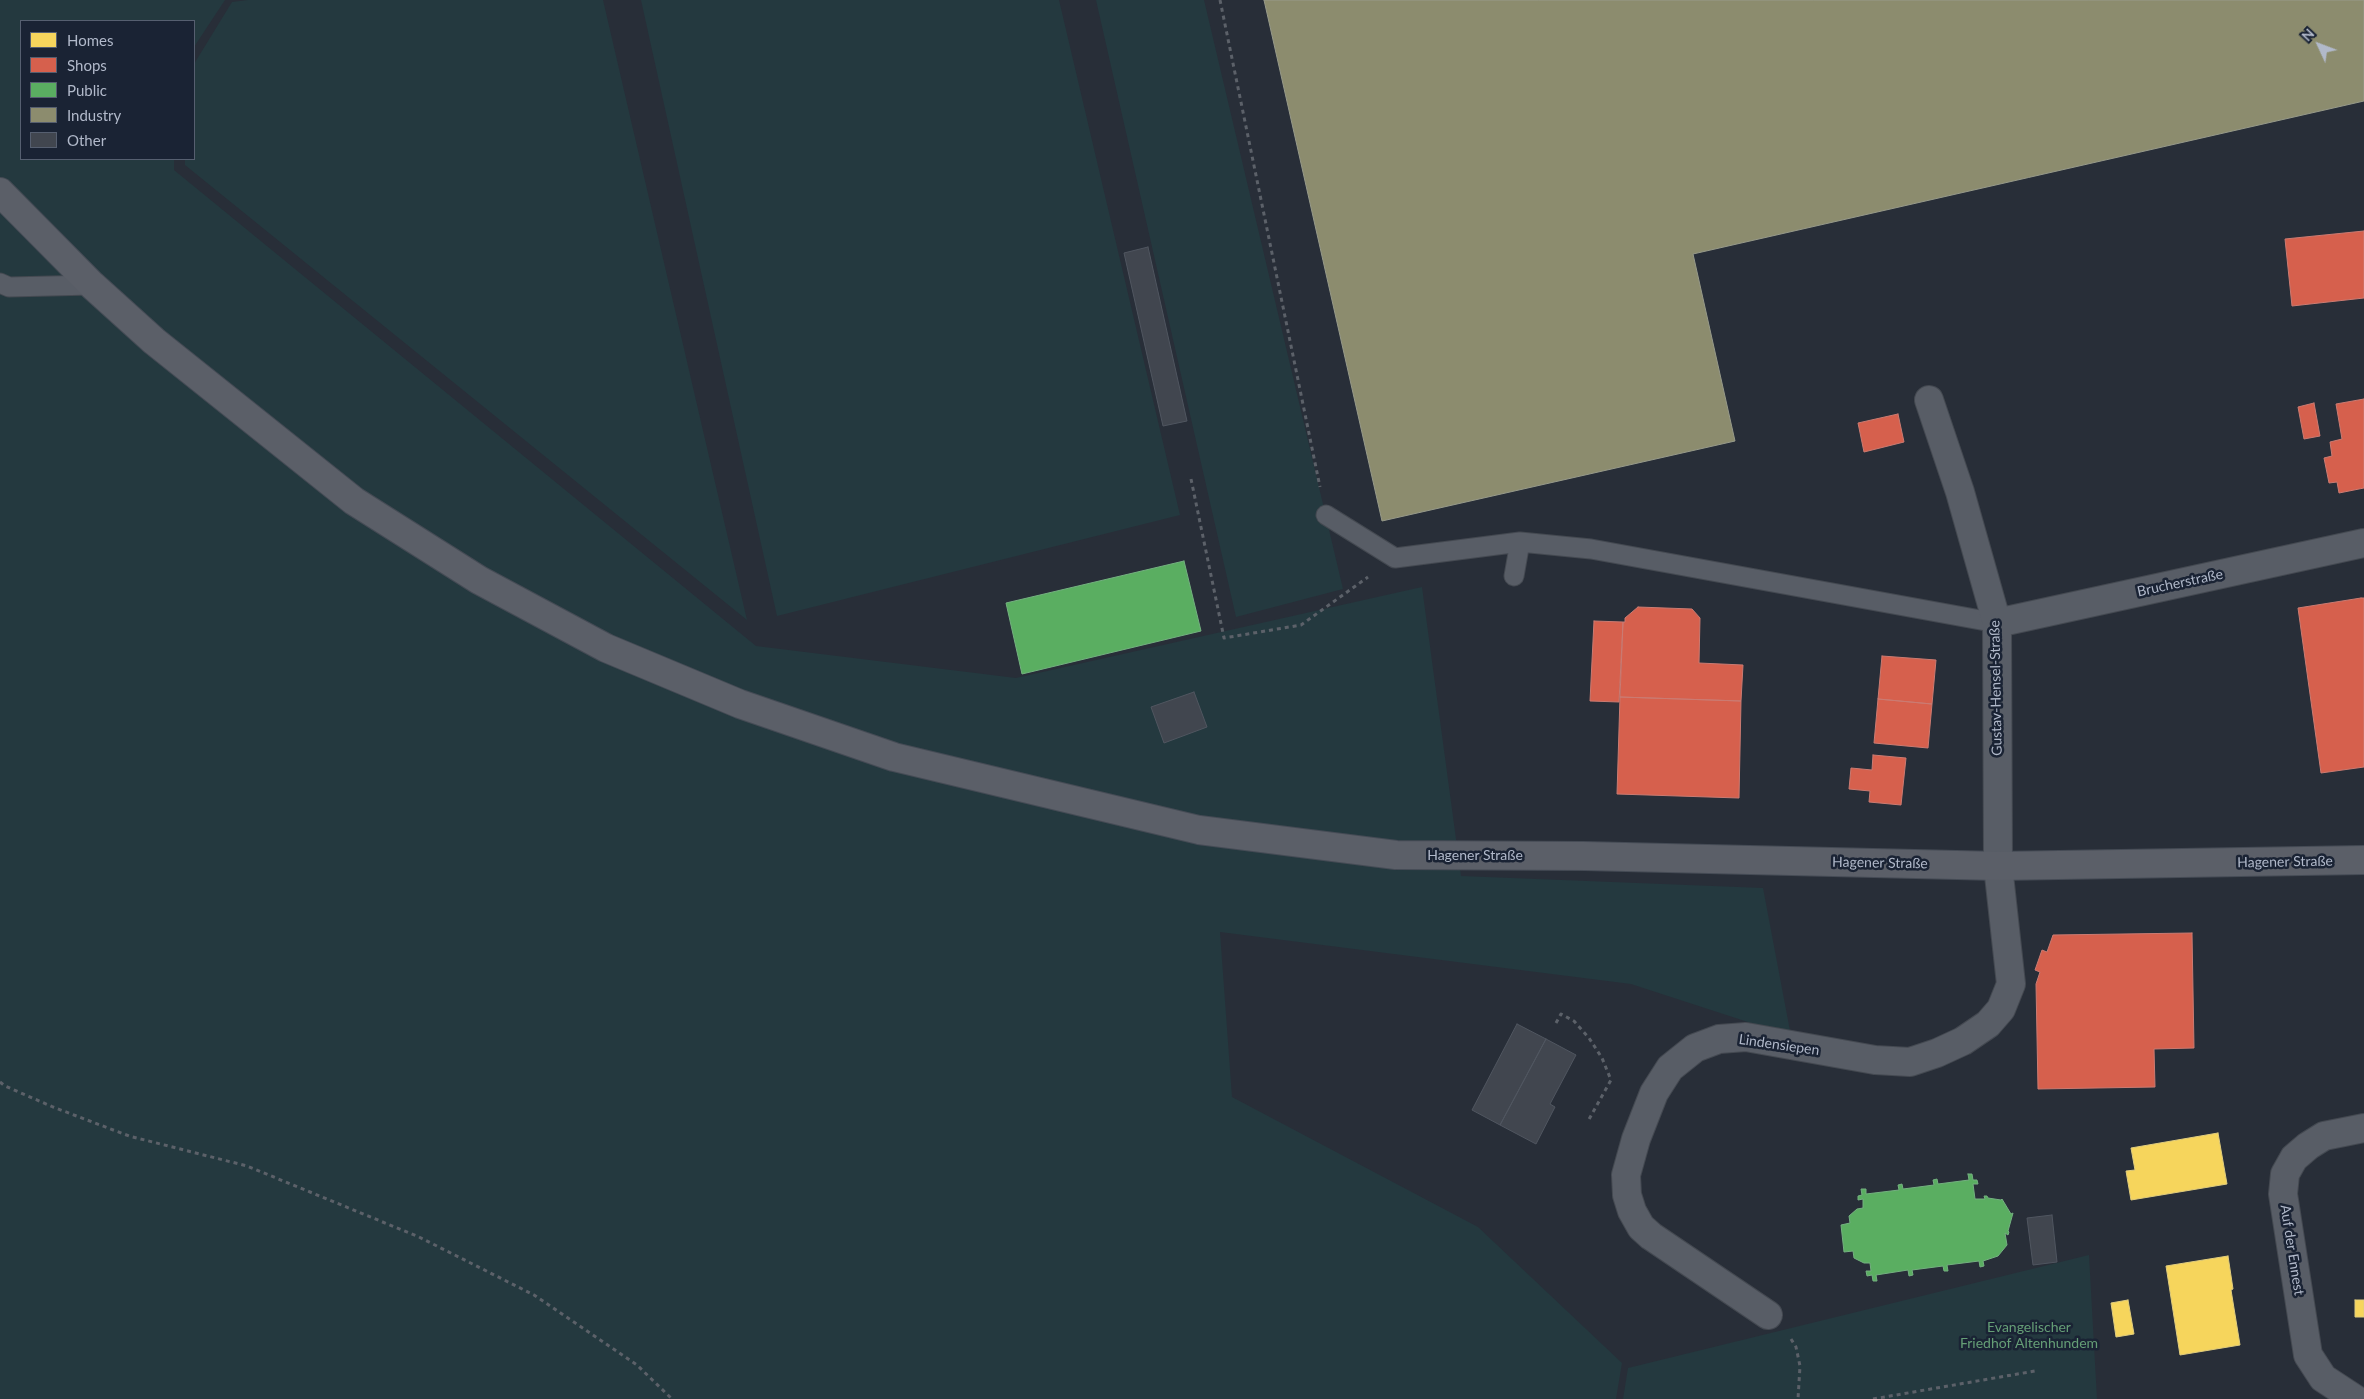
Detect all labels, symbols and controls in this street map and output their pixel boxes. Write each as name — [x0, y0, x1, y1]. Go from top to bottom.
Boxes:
legend — [20, 20, 195, 160]
north arrow — [2294, 20, 2344, 70]
text: N — [2298, 25, 2318, 44]
text: Homes — [67, 31, 113, 49]
text: Shops — [67, 56, 107, 74]
text: Public — [67, 81, 107, 99]
text: Industry — [67, 106, 121, 124]
text: Other — [67, 131, 106, 149]
street label: Brucherstraße — [2136, 566, 2224, 600]
street label: Gustav-Hensel-Straße — [1986, 620, 2006, 756]
street label: Hagener Straße — [1427, 847, 1523, 863]
street label: Hagener Straße — [2237, 853, 2333, 871]
street label: Hagener Straße — [1832, 854, 1928, 872]
street label: Lindensiepen — [1738, 1031, 1820, 1059]
street label: Auf der Ennest — [2277, 1204, 2307, 1296]
park label: Evangelischer Friedhof Altenhundem — [1960, 1319, 2098, 1351]

